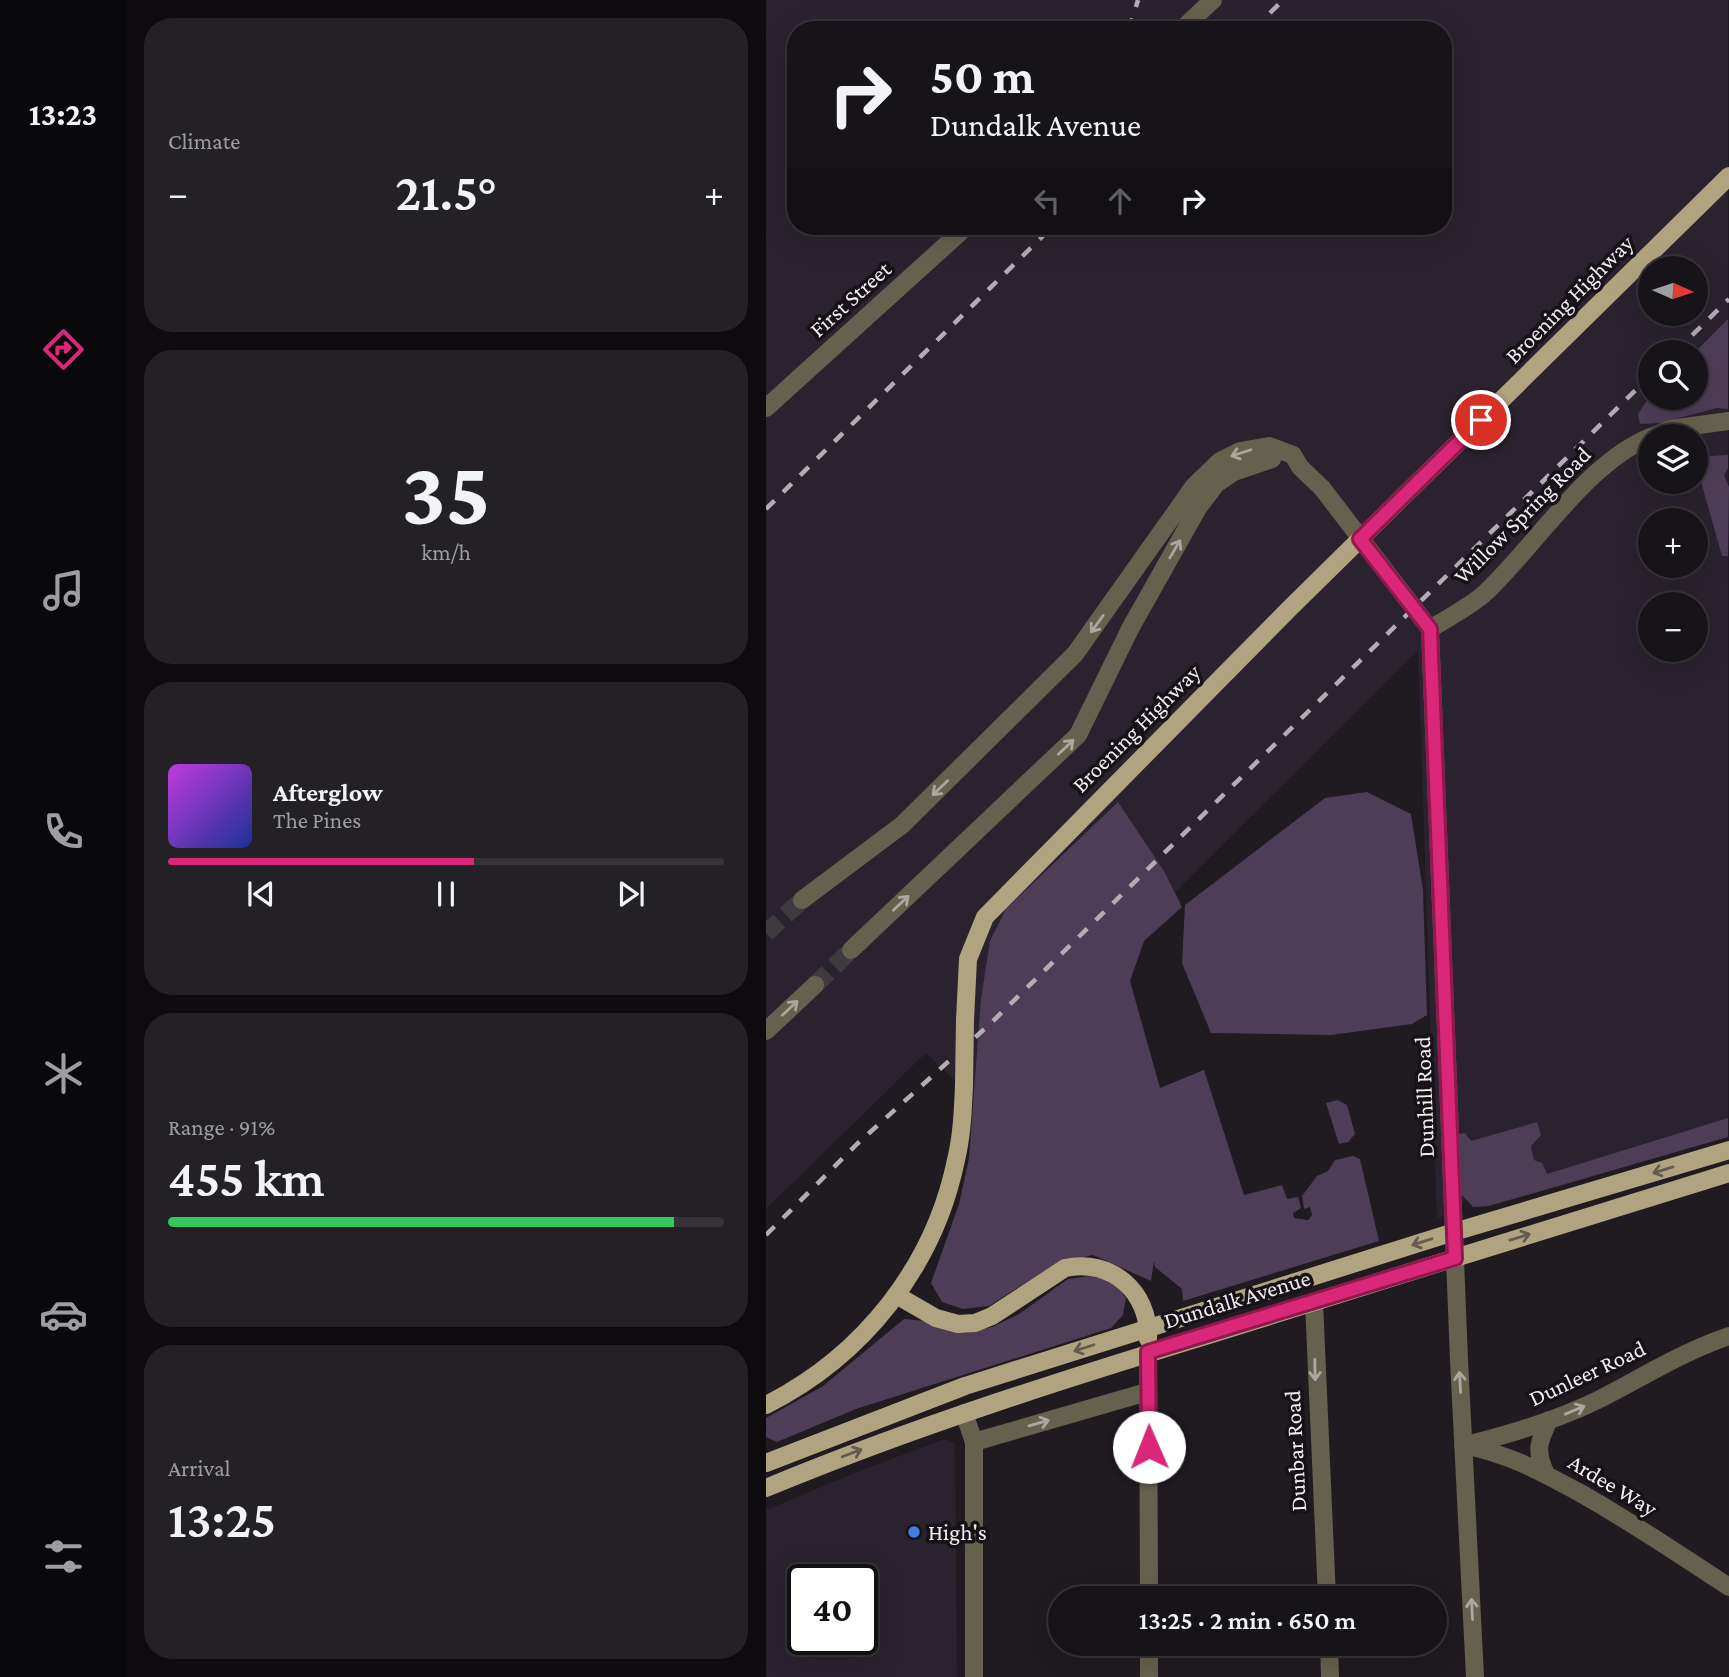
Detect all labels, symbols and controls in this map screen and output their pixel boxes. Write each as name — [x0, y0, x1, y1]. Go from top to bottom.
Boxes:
icon: right — [815, 49, 906, 140]
text: 50 m — [930, 49, 1035, 104]
text: 13:23 — [29, 96, 97, 132]
text: Dundalk Avenue — [930, 107, 1141, 143]
text: Climate — [168, 128, 240, 154]
text: 21.5° — [395, 163, 497, 221]
text: − — [168, 172, 188, 214]
text: + — [704, 172, 724, 214]
icon: left — [1028, 182, 1066, 220]
icon: ahead — [1101, 182, 1139, 220]
icon: right — [1174, 182, 1212, 220]
street label: Broening Highway — [1500, 229, 1639, 368]
street label: First Street — [804, 256, 896, 342]
north arrow — [1638, 256, 1708, 326]
map controls — [1638, 256, 1708, 662]
icon: directions — [39, 325, 88, 374]
button: search — [1638, 340, 1708, 410]
pin — [1451, 390, 1511, 450]
icon: arrive — [1462, 401, 1500, 439]
button: layers — [1638, 424, 1708, 494]
street label: Willow Spring Road — [1448, 441, 1596, 589]
text: 35 — [401, 442, 491, 544]
one-way arrow — [1231, 447, 1253, 460]
button: + — [1638, 508, 1708, 578]
text: km/h — [421, 539, 471, 565]
one-way arrow — [1169, 539, 1183, 559]
icon: music — [39, 566, 88, 615]
button: − — [1638, 592, 1708, 662]
one-way arrow — [1090, 614, 1105, 633]
street label: Broening Highway — [1067, 658, 1206, 797]
one-way arrow — [1057, 738, 1074, 755]
text: Afterglow — [273, 778, 383, 807]
one-way arrow — [932, 779, 949, 796]
icon: phone — [39, 807, 88, 856]
text: The Pines — [273, 807, 361, 833]
icon: previous — [242, 875, 280, 913]
icon: pause — [427, 875, 465, 913]
icon: next — [612, 875, 650, 913]
one-way arrow — [892, 895, 909, 912]
one-way arrow — [782, 999, 799, 1016]
street label: Dunhill Road — [1409, 1036, 1439, 1158]
icon: climate — [39, 1049, 88, 1098]
text: Range · 91% — [168, 1114, 275, 1140]
text: 455 km — [168, 1149, 325, 1207]
one-way arrow — [1653, 1164, 1675, 1177]
one-way arrow — [1509, 1230, 1531, 1243]
one-way arrow — [1411, 1237, 1433, 1250]
street label: Dundalk Avenue — [1161, 1264, 1313, 1334]
icon: car — [39, 1290, 88, 1339]
street label: Dunleer Road — [1525, 1335, 1649, 1411]
one-way arrow — [1073, 1343, 1095, 1355]
one-way arrow — [1309, 1358, 1322, 1381]
one-way arrow — [1453, 1370, 1466, 1393]
street label: Dunbar Road — [1279, 1390, 1311, 1512]
one-way arrow — [1563, 1402, 1585, 1415]
position arrow — [1112, 1410, 1186, 1484]
one-way arrow — [1028, 1415, 1050, 1428]
one-way arrow — [841, 1446, 863, 1459]
street label: Ardee Way — [1564, 1448, 1662, 1522]
text: Arrival — [168, 1455, 231, 1481]
text: 13:25 — [168, 1490, 276, 1548]
place label: High's — [928, 1519, 987, 1545]
marker: High's — [906, 1524, 922, 1540]
icon: filters — [39, 1532, 88, 1581]
speed limit sign: 40 — [787, 1564, 878, 1655]
one-way arrow — [1465, 1598, 1478, 1621]
text: 13:25 · 2 min · 650 m — [1139, 1606, 1356, 1635]

